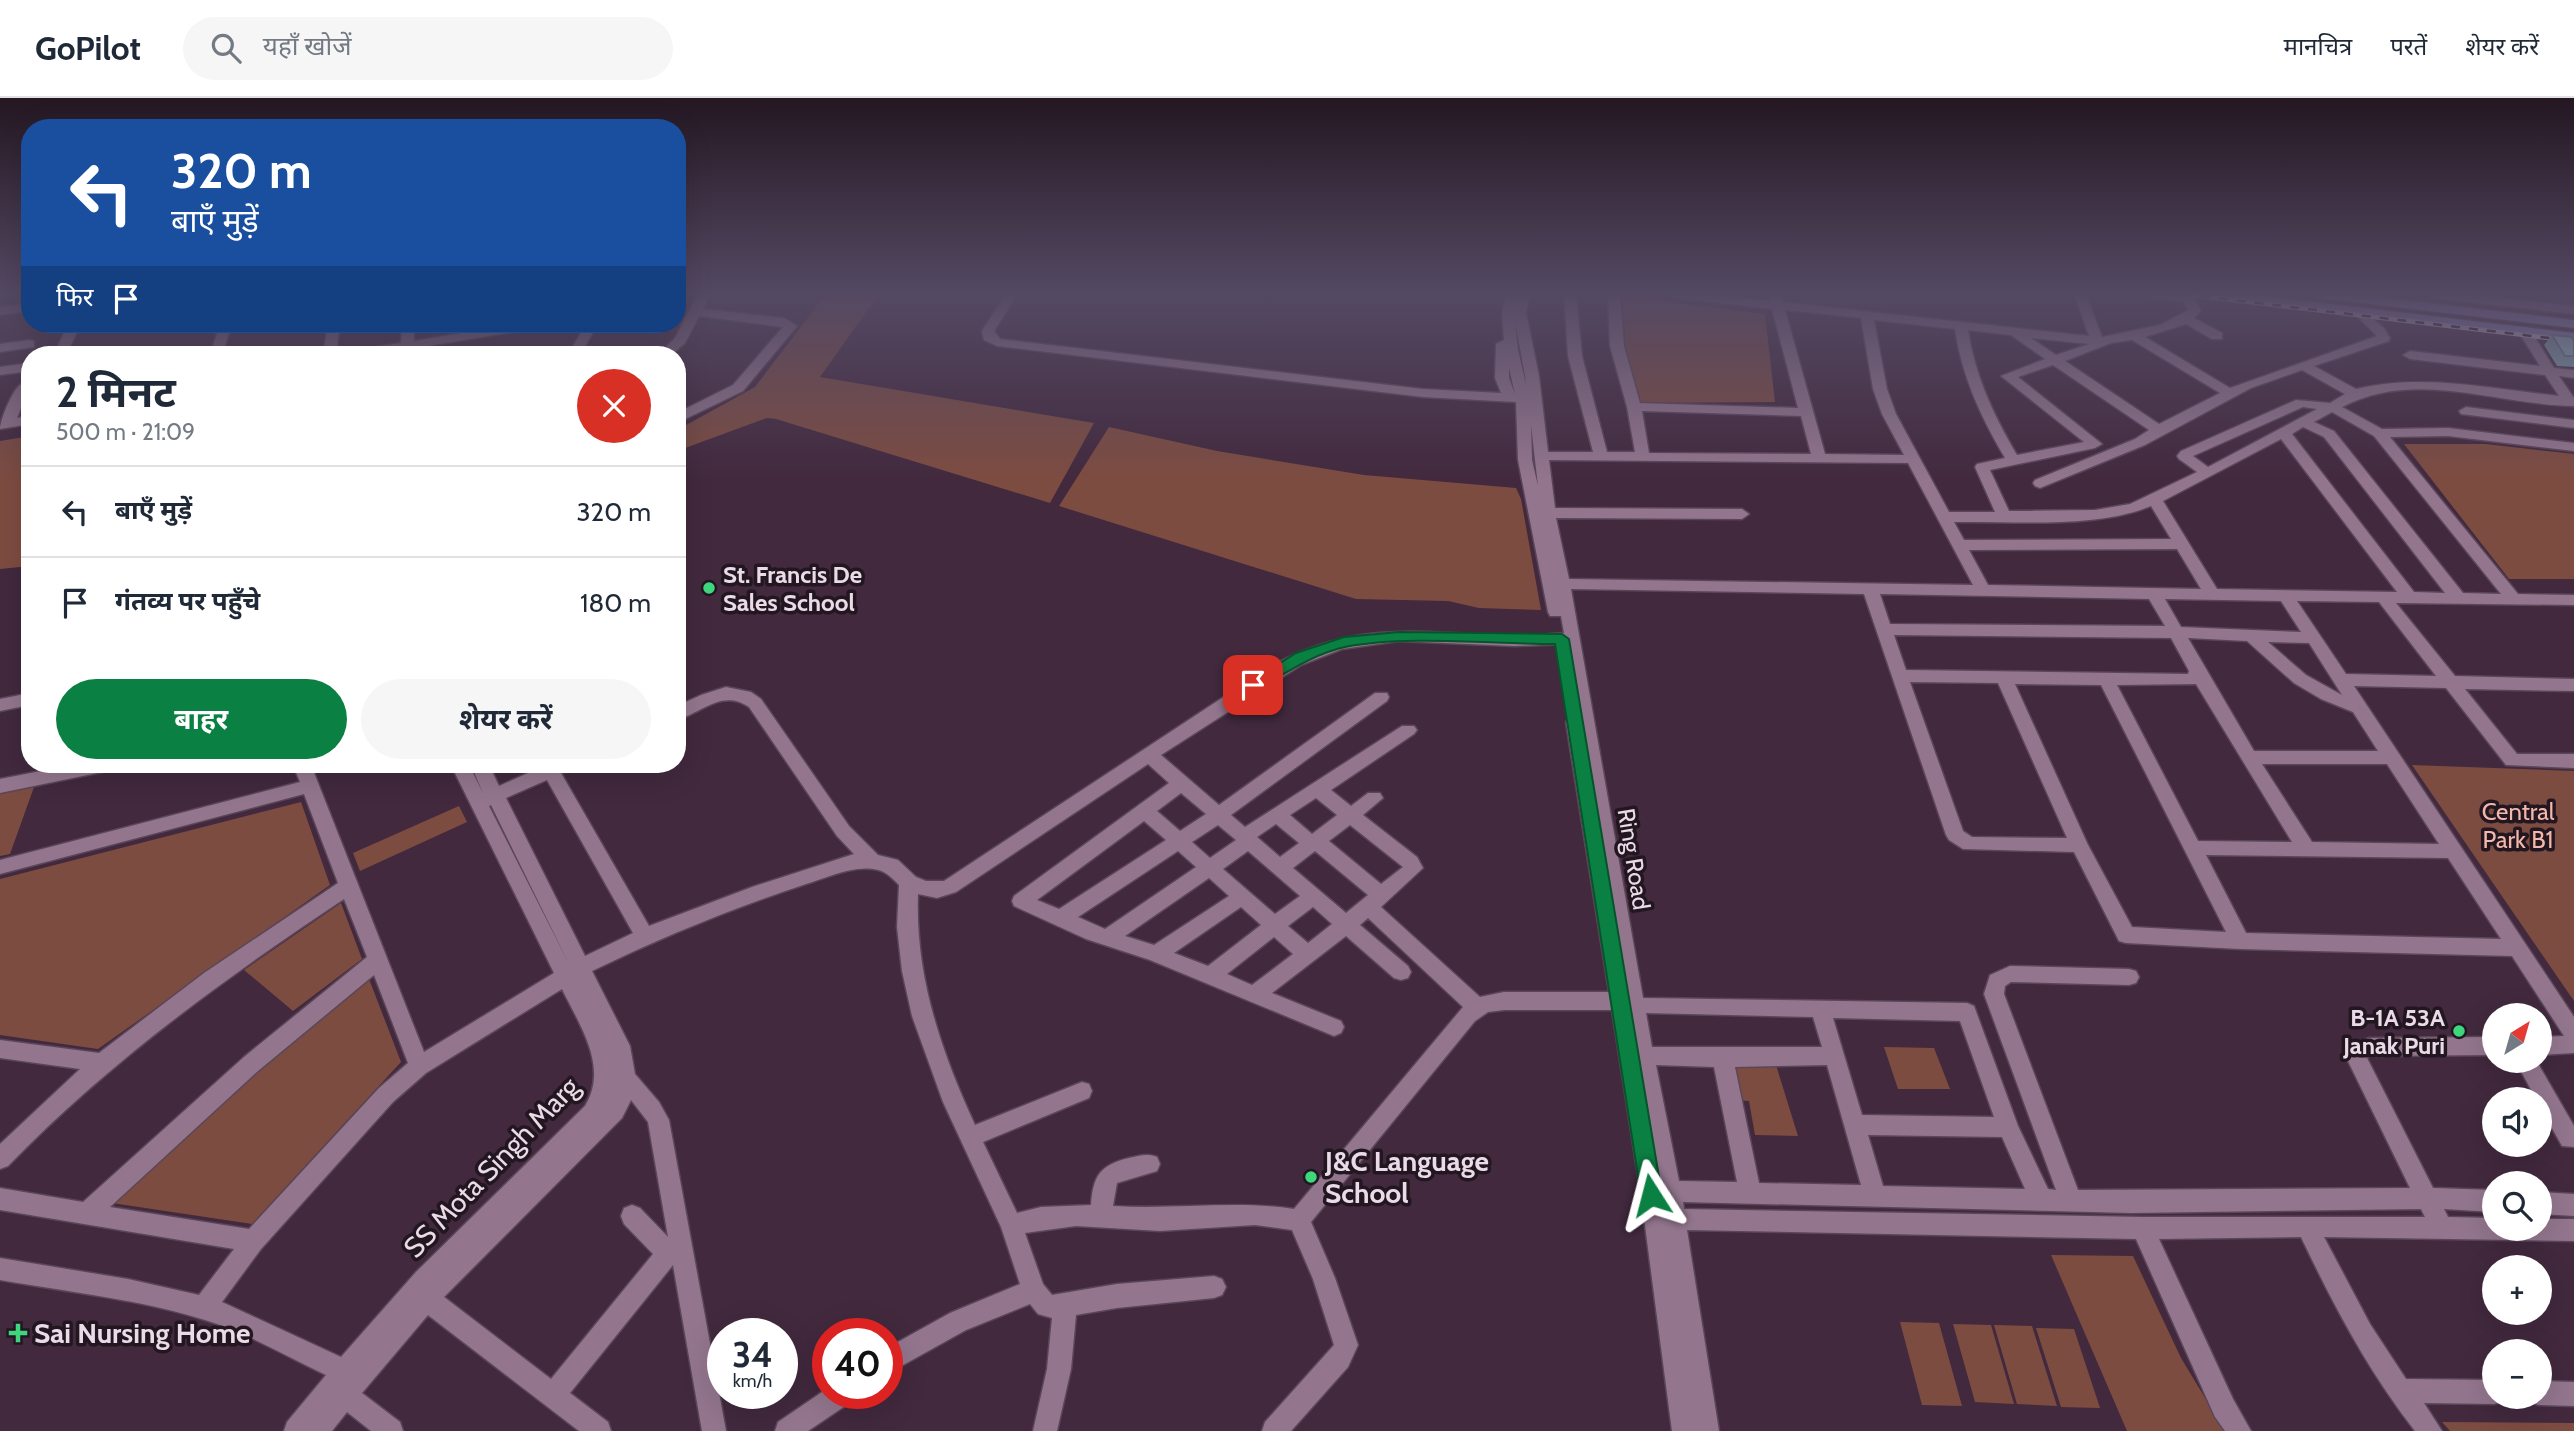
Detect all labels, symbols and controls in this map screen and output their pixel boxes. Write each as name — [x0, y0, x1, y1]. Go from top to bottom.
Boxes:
search box — [183, 17, 673, 80]
text: GoPilot — [35, 28, 141, 68]
icon: search — [207, 29, 245, 67]
text: यहाँ खोजें — [263, 30, 352, 62]
text: मानचित्र — [2284, 32, 2352, 61]
text: परतें — [2390, 32, 2427, 61]
text: शेयर करें — [2465, 32, 2539, 61]
text: 320 m — [171, 141, 312, 200]
icon: left — [56, 147, 147, 238]
text: बाएँ मुड़ें — [171, 201, 259, 240]
icon: arrive — [107, 280, 145, 318]
text: फिर — [56, 281, 93, 313]
text: 2 मिनट — [56, 366, 176, 418]
button: close — [577, 369, 651, 443]
text: 500 m · 21:09 — [56, 418, 195, 446]
icon: left — [56, 493, 94, 531]
text: बाएँ मुड़ें — [115, 494, 192, 526]
text: 320 m — [577, 496, 651, 528]
place label: St. Francis De Sales School — [723, 560, 862, 617]
marker: St. Francis De Sales School — [701, 580, 717, 596]
icon: arrive — [56, 584, 94, 622]
text: गंतव्य पर पहुँचे — [115, 585, 260, 617]
text: 180 m — [580, 587, 651, 619]
pin — [1223, 655, 1283, 715]
icon: arrive — [1234, 666, 1272, 704]
button: बाहर — [56, 679, 347, 759]
button: शेयर करें — [361, 679, 651, 759]
park label: Central Park B1 — [2482, 797, 2555, 854]
street label: Ring Road — [1612, 806, 1656, 912]
place label: B-1A 53A Janak Puri — [2342, 1003, 2445, 1060]
north arrow — [2482, 1003, 2552, 1073]
map controls — [2482, 1003, 2552, 1409]
marker: B-1A 53A Janak Puri — [2451, 1023, 2467, 1039]
street label: SS Mota Singh Marg — [396, 1069, 586, 1264]
button: sound — [2482, 1087, 2552, 1157]
place label: J&C Language School — [1324, 1144, 1489, 1210]
position arrow — [1614, 1158, 1688, 1232]
marker: J&C Language School — [1303, 1169, 1319, 1185]
button: search — [2482, 1171, 2552, 1241]
button: + — [2482, 1255, 2552, 1325]
place label: Sai Nursing Home — [34, 1316, 250, 1350]
speed limit sign: 40 — [812, 1318, 903, 1409]
marker: Sai Nursing Home — [8, 1323, 28, 1343]
text: 34 — [732, 1333, 773, 1376]
button: − — [2482, 1339, 2552, 1409]
text: km/h — [733, 1370, 772, 1392]

